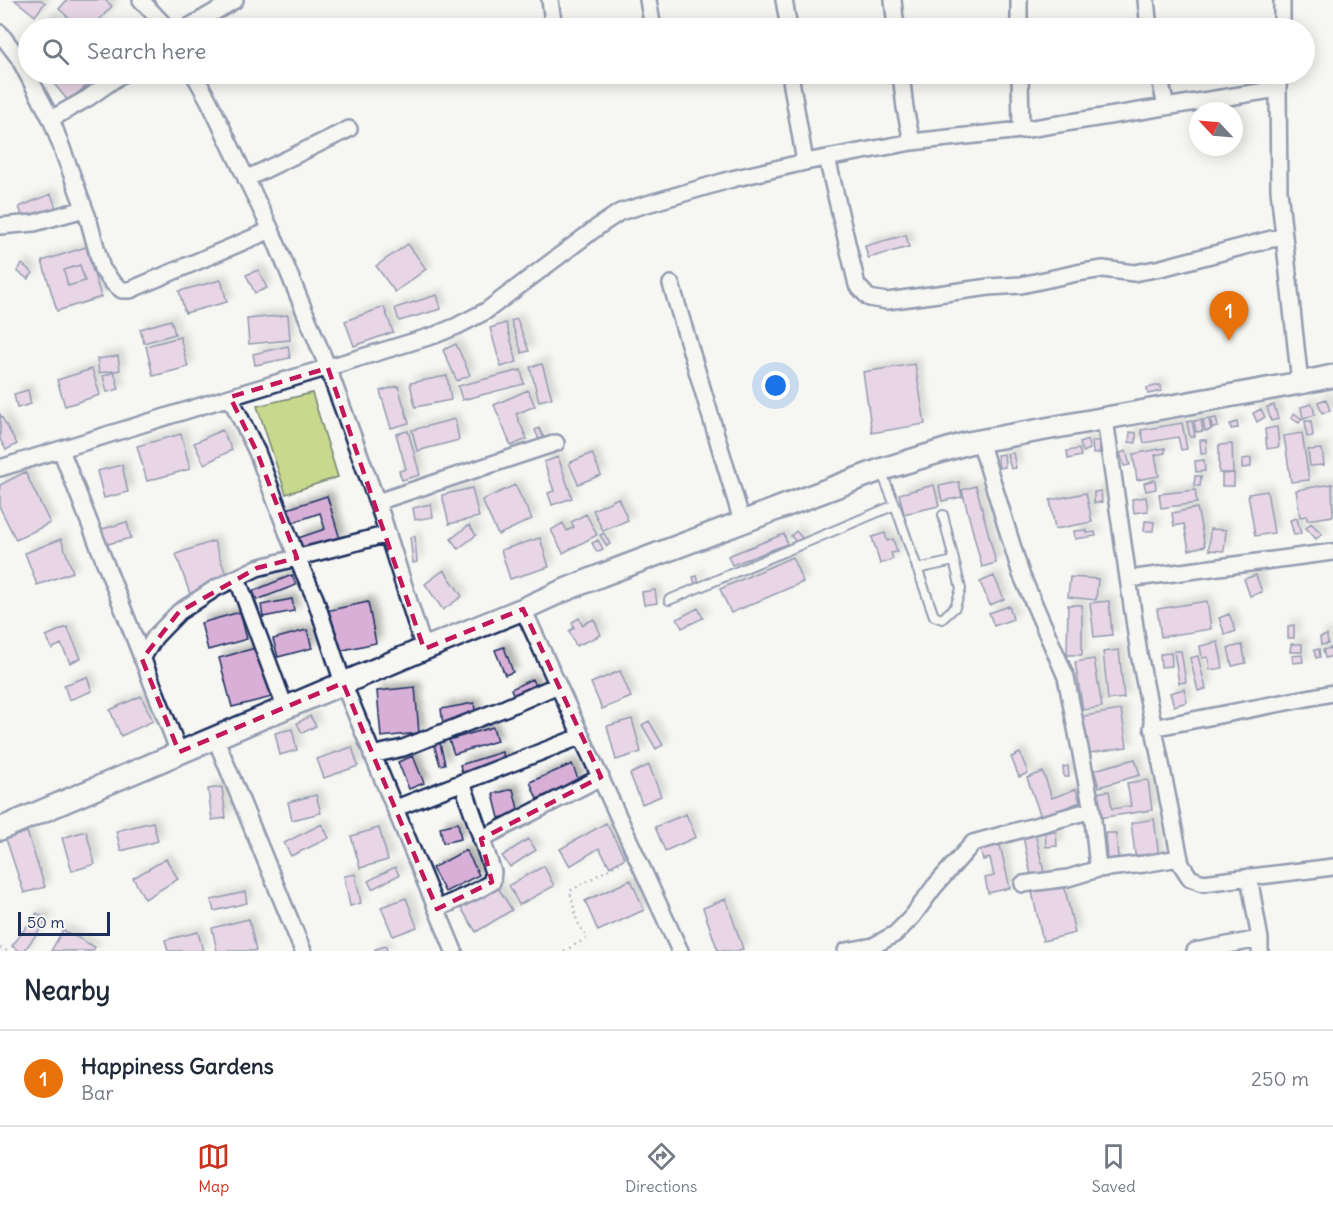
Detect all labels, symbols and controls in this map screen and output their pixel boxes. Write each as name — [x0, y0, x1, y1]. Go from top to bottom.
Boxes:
search box — [18, 18, 1315, 84]
icon: search — [39, 35, 72, 68]
text: Search here — [87, 37, 206, 65]
north arrow — [1189, 102, 1243, 156]
pin: 1 — [1210, 292, 1248, 341]
your location — [761, 371, 790, 400]
scale bar — [18, 909, 110, 936]
text: 50 m — [27, 912, 65, 932]
text: Nearby — [24, 974, 110, 1007]
text: Happiness Gardens — [81, 1052, 274, 1080]
text: 1 — [40, 1066, 47, 1091]
text: 250 m — [1251, 1066, 1309, 1091]
text: Bar — [81, 1080, 114, 1105]
tab: Map — [197, 1140, 230, 1196]
tab: Directions — [625, 1140, 697, 1196]
tab: Saved — [1092, 1140, 1136, 1196]

